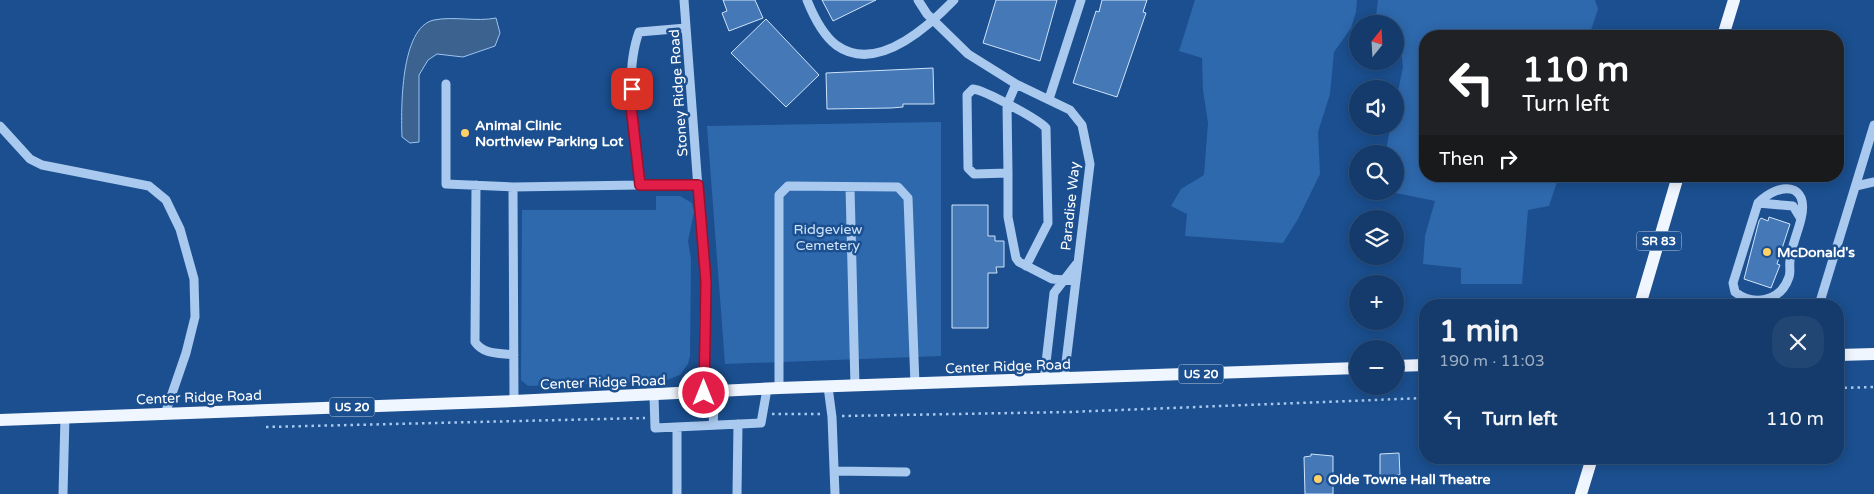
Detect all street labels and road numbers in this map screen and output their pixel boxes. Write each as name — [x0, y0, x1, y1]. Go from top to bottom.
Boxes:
street label: Stoney Ridge Road — [666, 29, 691, 157]
street label: Paradise Way — [1057, 160, 1084, 251]
road number: SR 83 — [1636, 232, 1682, 250]
street label: Center Ridge Road — [945, 356, 1071, 377]
road number: US 20 — [1178, 364, 1224, 384]
street label: Center Ridge Road — [540, 372, 666, 393]
street label: Center Ridge Road — [136, 387, 262, 408]
road number: US 20 — [330, 398, 374, 417]

